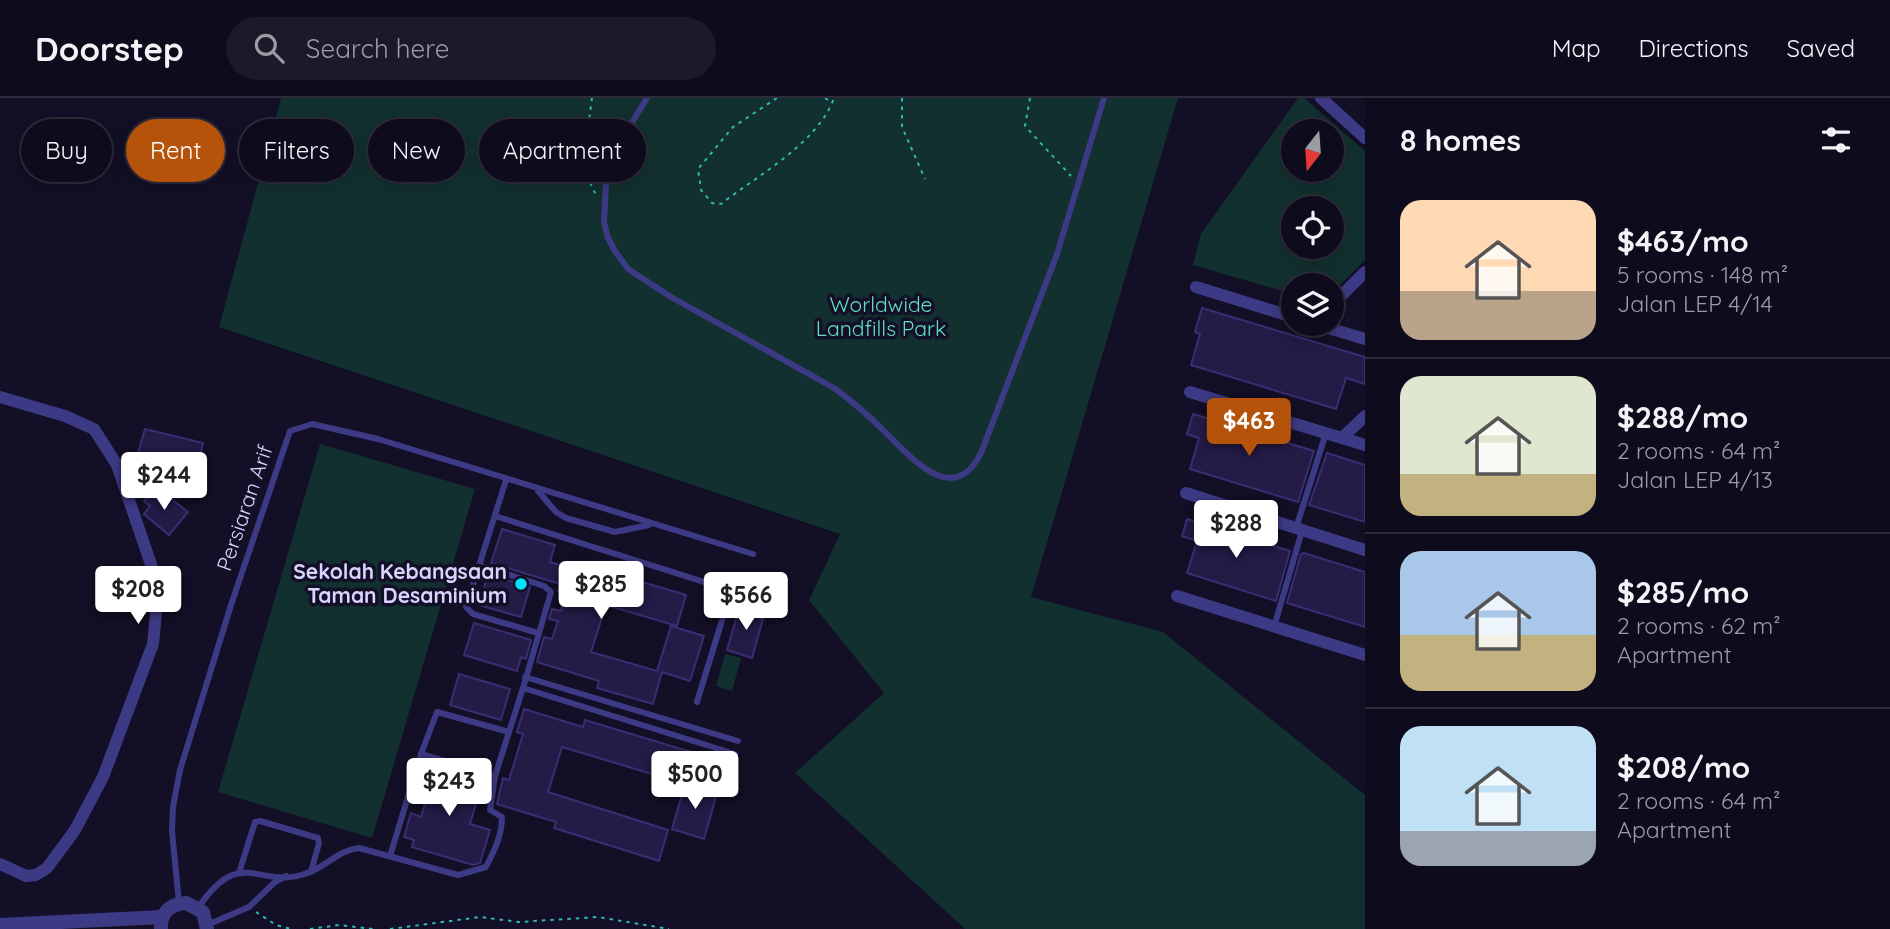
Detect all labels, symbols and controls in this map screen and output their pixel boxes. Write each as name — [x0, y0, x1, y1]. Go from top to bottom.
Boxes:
search box — [226, 17, 716, 80]
text: Doorstep — [35, 28, 184, 69]
icon: search — [250, 29, 288, 67]
text: Search here — [306, 32, 449, 65]
text: Map — [1552, 33, 1601, 63]
text: Directions — [1639, 33, 1749, 63]
text: Saved — [1787, 33, 1855, 63]
chip: Buy — [21, 119, 112, 182]
chip: Rent — [126, 119, 225, 182]
chip: Filters — [239, 119, 354, 182]
chip: New — [368, 119, 465, 182]
chip: Apartment — [479, 119, 646, 182]
north arrow — [1281, 119, 1344, 182]
map controls — [1281, 119, 1344, 336]
text: 8 homes — [1400, 121, 1521, 159]
icon: filters — [1817, 121, 1855, 159]
button: locate — [1281, 196, 1344, 259]
text: $463/mo — [1617, 222, 1749, 260]
icon: home — [1456, 228, 1540, 312]
text: 5 rooms · 148 m² — [1617, 260, 1788, 289]
button: layers — [1281, 273, 1344, 336]
text: Jalan LEP 4/14 — [1617, 289, 1773, 318]
park label: Worldwide Landfills Park — [816, 291, 946, 341]
pin: $463 — [1208, 398, 1290, 458]
text: $288/mo — [1617, 398, 1748, 436]
icon: home — [1456, 404, 1540, 488]
text: $463 — [1223, 406, 1275, 435]
text: 2 rooms · 64 m² — [1617, 436, 1780, 465]
street label: Persiaran Arif — [210, 441, 278, 574]
pin: $244 — [123, 452, 205, 512]
text: $244 — [137, 460, 191, 489]
text: Jalan LEP 4/13 — [1617, 465, 1773, 494]
pin: $288 — [1195, 500, 1277, 560]
text: $288 — [1210, 508, 1262, 537]
place label: Sekolah Kebangsaan Taman Desaminium — [293, 558, 507, 608]
pin: $285 — [560, 561, 642, 621]
pin: $208 — [97, 566, 179, 626]
text: $285 — [575, 569, 627, 598]
pin: $566 — [705, 573, 787, 632]
text: $285/mo — [1617, 573, 1749, 611]
text: $208 — [111, 574, 165, 603]
marker: Sekolah Kebangsaan Taman Desaminium — [513, 576, 529, 592]
icon: home — [1456, 579, 1540, 663]
text: $566 — [720, 580, 772, 609]
text: 2 rooms · 62 m² — [1617, 611, 1781, 640]
text: Apartment — [1617, 640, 1731, 669]
text: $208/mo — [1617, 748, 1750, 786]
pin: $500 — [654, 752, 736, 811]
icon: home — [1456, 754, 1540, 838]
pin: $243 — [408, 758, 490, 818]
text: $500 — [667, 759, 723, 788]
text: $243 — [423, 766, 475, 795]
text: 2 rooms · 64 m² — [1617, 786, 1780, 815]
text: Apartment — [1617, 815, 1731, 844]

